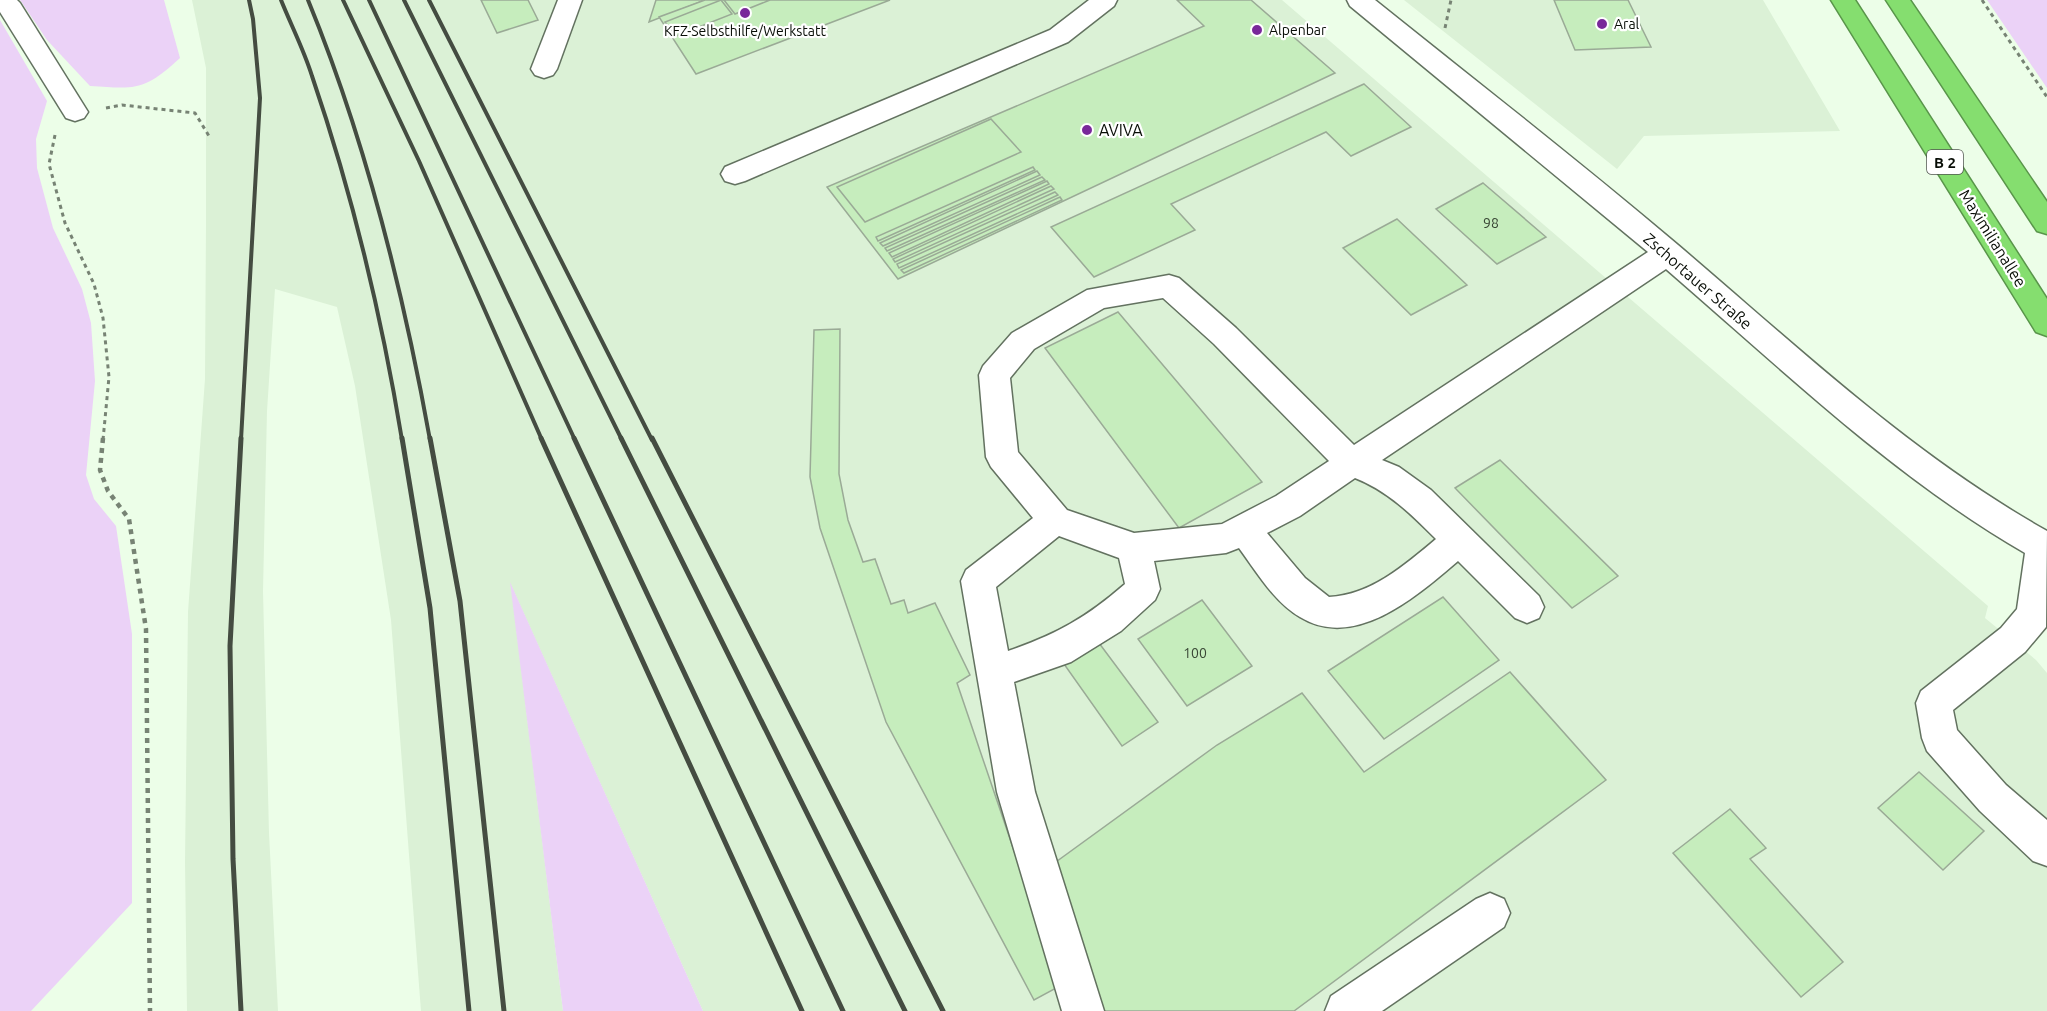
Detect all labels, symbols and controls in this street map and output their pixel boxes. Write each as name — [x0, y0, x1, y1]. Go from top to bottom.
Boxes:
marker: KFZ-Selbsthilfe/Werkstatt — [738, 6, 752, 20]
place label: Aral — [1614, 16, 1640, 32]
marker: Aral — [1595, 17, 1609, 31]
place label: Alpenbar — [1269, 22, 1327, 38]
place label: KFZ-Selbsthilfe/Werkstatt — [664, 23, 826, 39]
marker: Alpenbar — [1250, 23, 1264, 37]
place label: AVIVA — [1099, 121, 1143, 139]
marker: AVIVA — [1080, 123, 1094, 137]
road number: B 2 — [1927, 150, 1963, 174]
street label: Maximilianallee — [1956, 186, 2030, 290]
house number: 98 — [1483, 215, 1499, 231]
street label: Zschortauer Straße — [1640, 229, 1756, 333]
house number: 100 — [1183, 645, 1207, 661]

